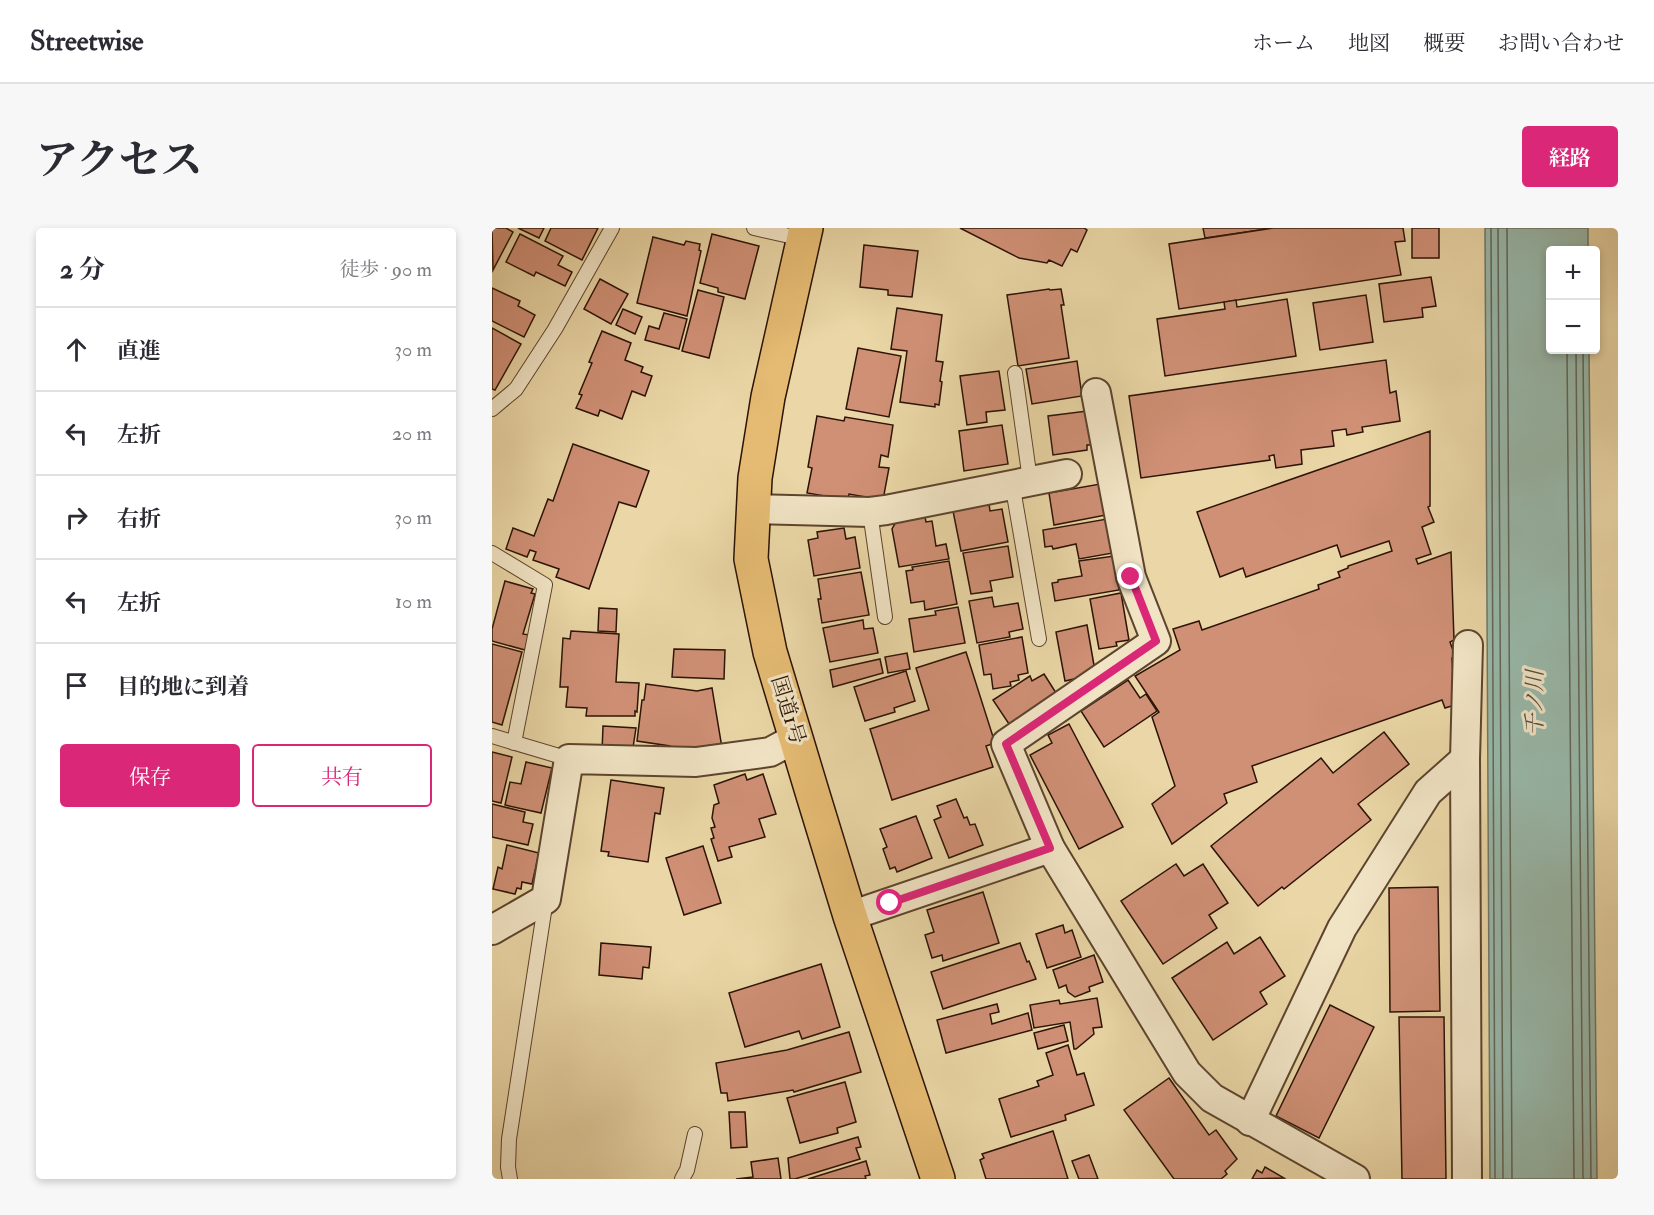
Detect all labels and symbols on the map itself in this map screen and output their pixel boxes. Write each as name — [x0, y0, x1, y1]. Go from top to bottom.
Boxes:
route end — [1117, 563, 1143, 589]
water label: 千ノ川 — [1521, 668, 1549, 736]
street label: 国道1号 — [765, 672, 811, 748]
route start — [876, 889, 902, 915]

